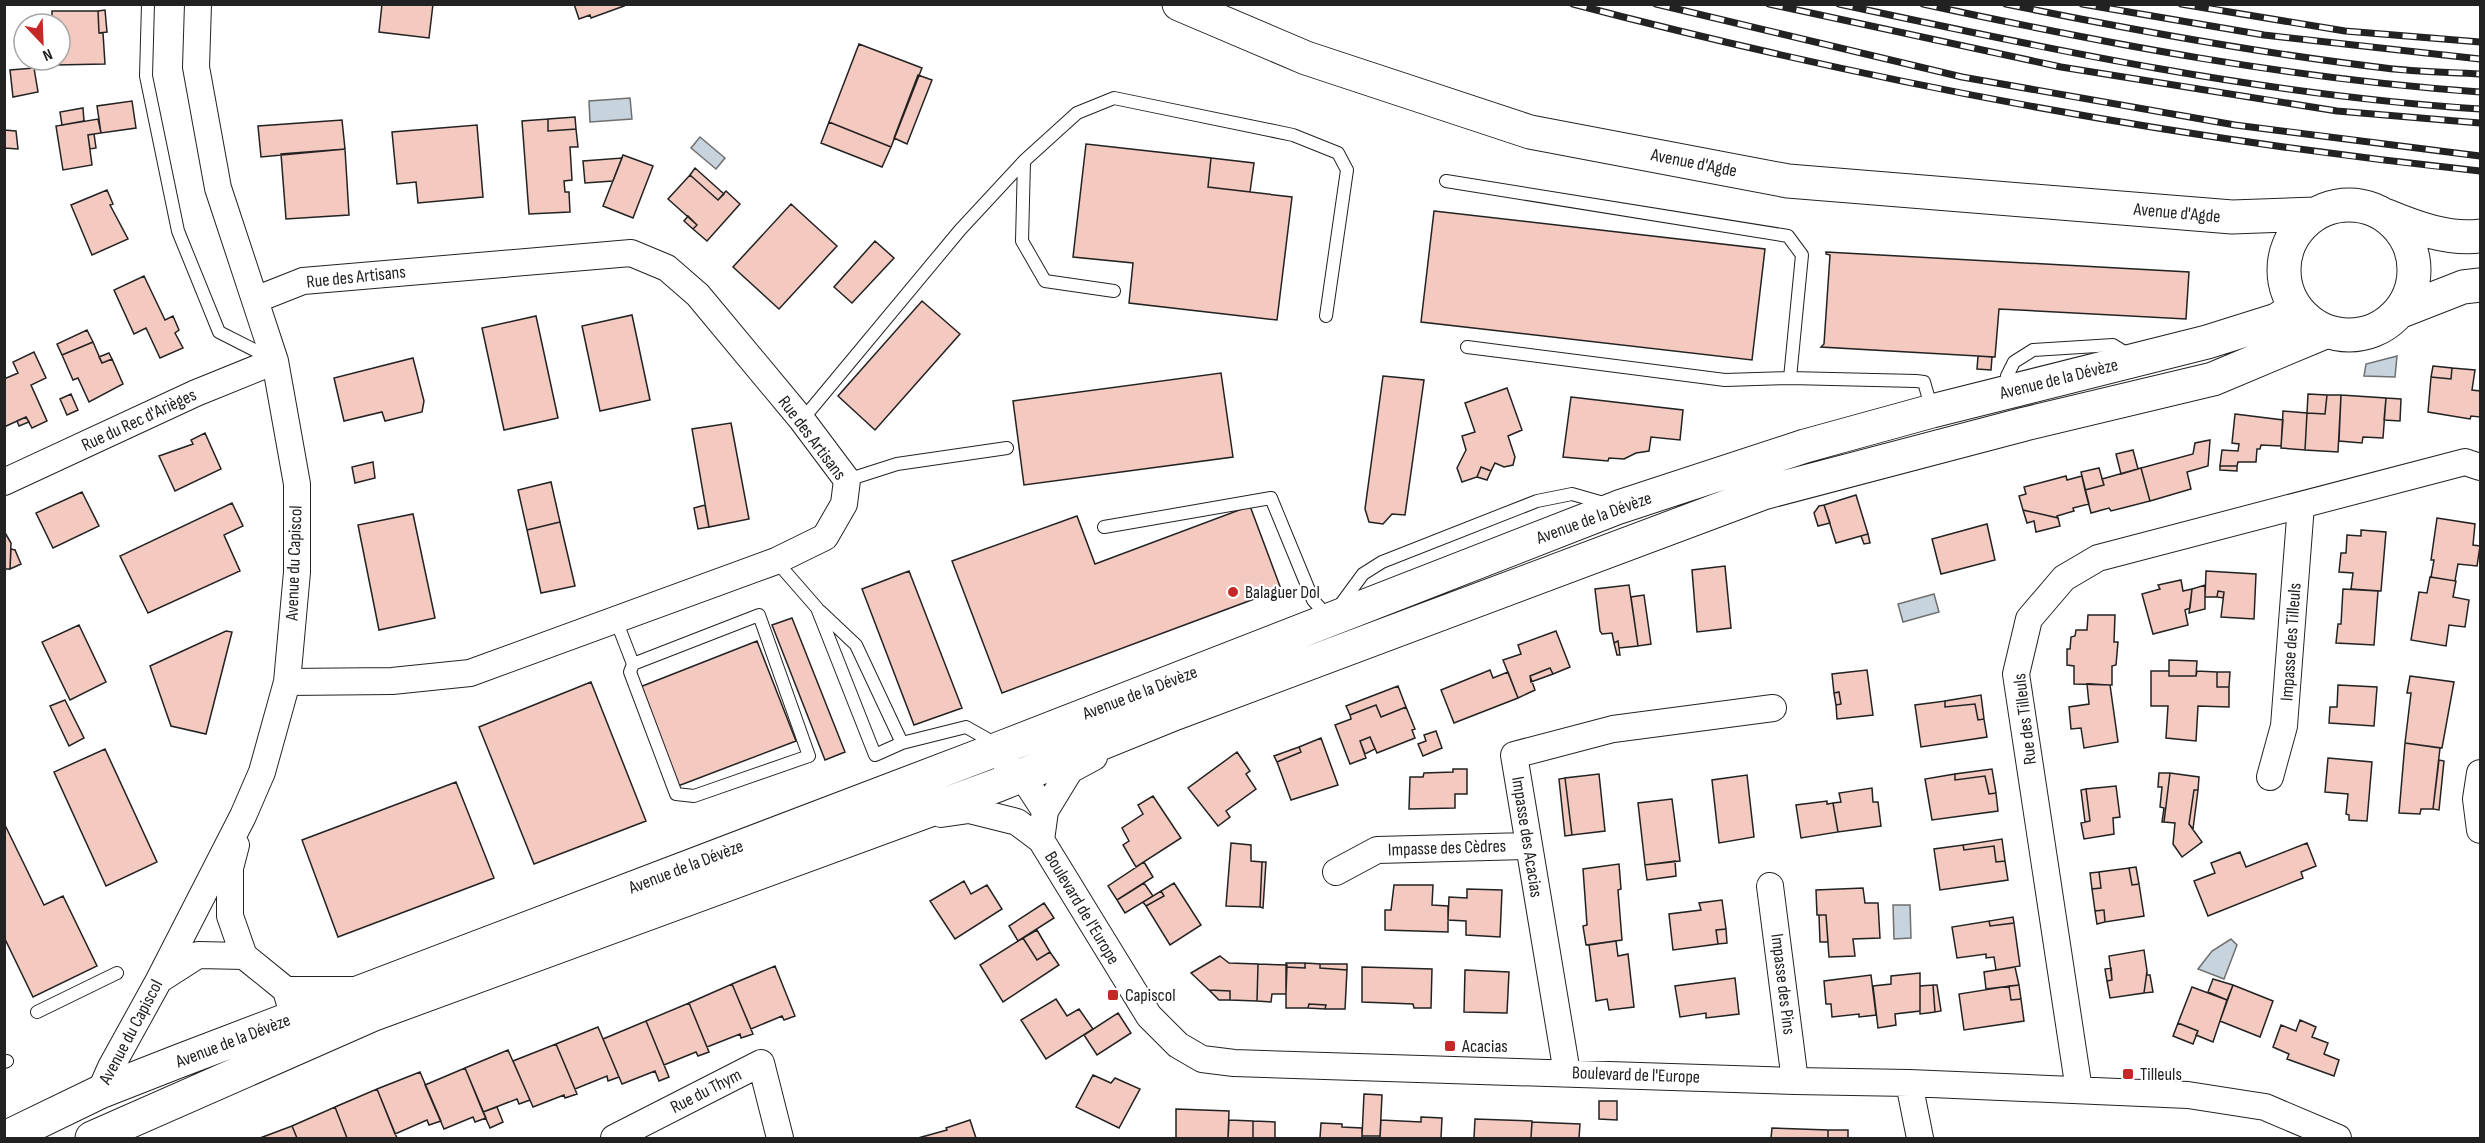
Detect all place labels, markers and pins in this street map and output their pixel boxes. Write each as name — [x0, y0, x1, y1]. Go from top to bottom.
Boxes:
place label: Balaguer Dol — [1245, 582, 1320, 603]
marker: Balaguer Dol — [1226, 585, 1240, 599]
place label: Capiscol — [1125, 985, 1176, 1006]
marker: Capiscol — [1106, 988, 1120, 1002]
place label: Acacias — [1461, 1036, 1508, 1057]
marker: Acacias — [1443, 1039, 1457, 1053]
place label: Tilleuls — [2140, 1064, 2182, 1085]
marker: Tilleuls — [2121, 1067, 2135, 1081]

